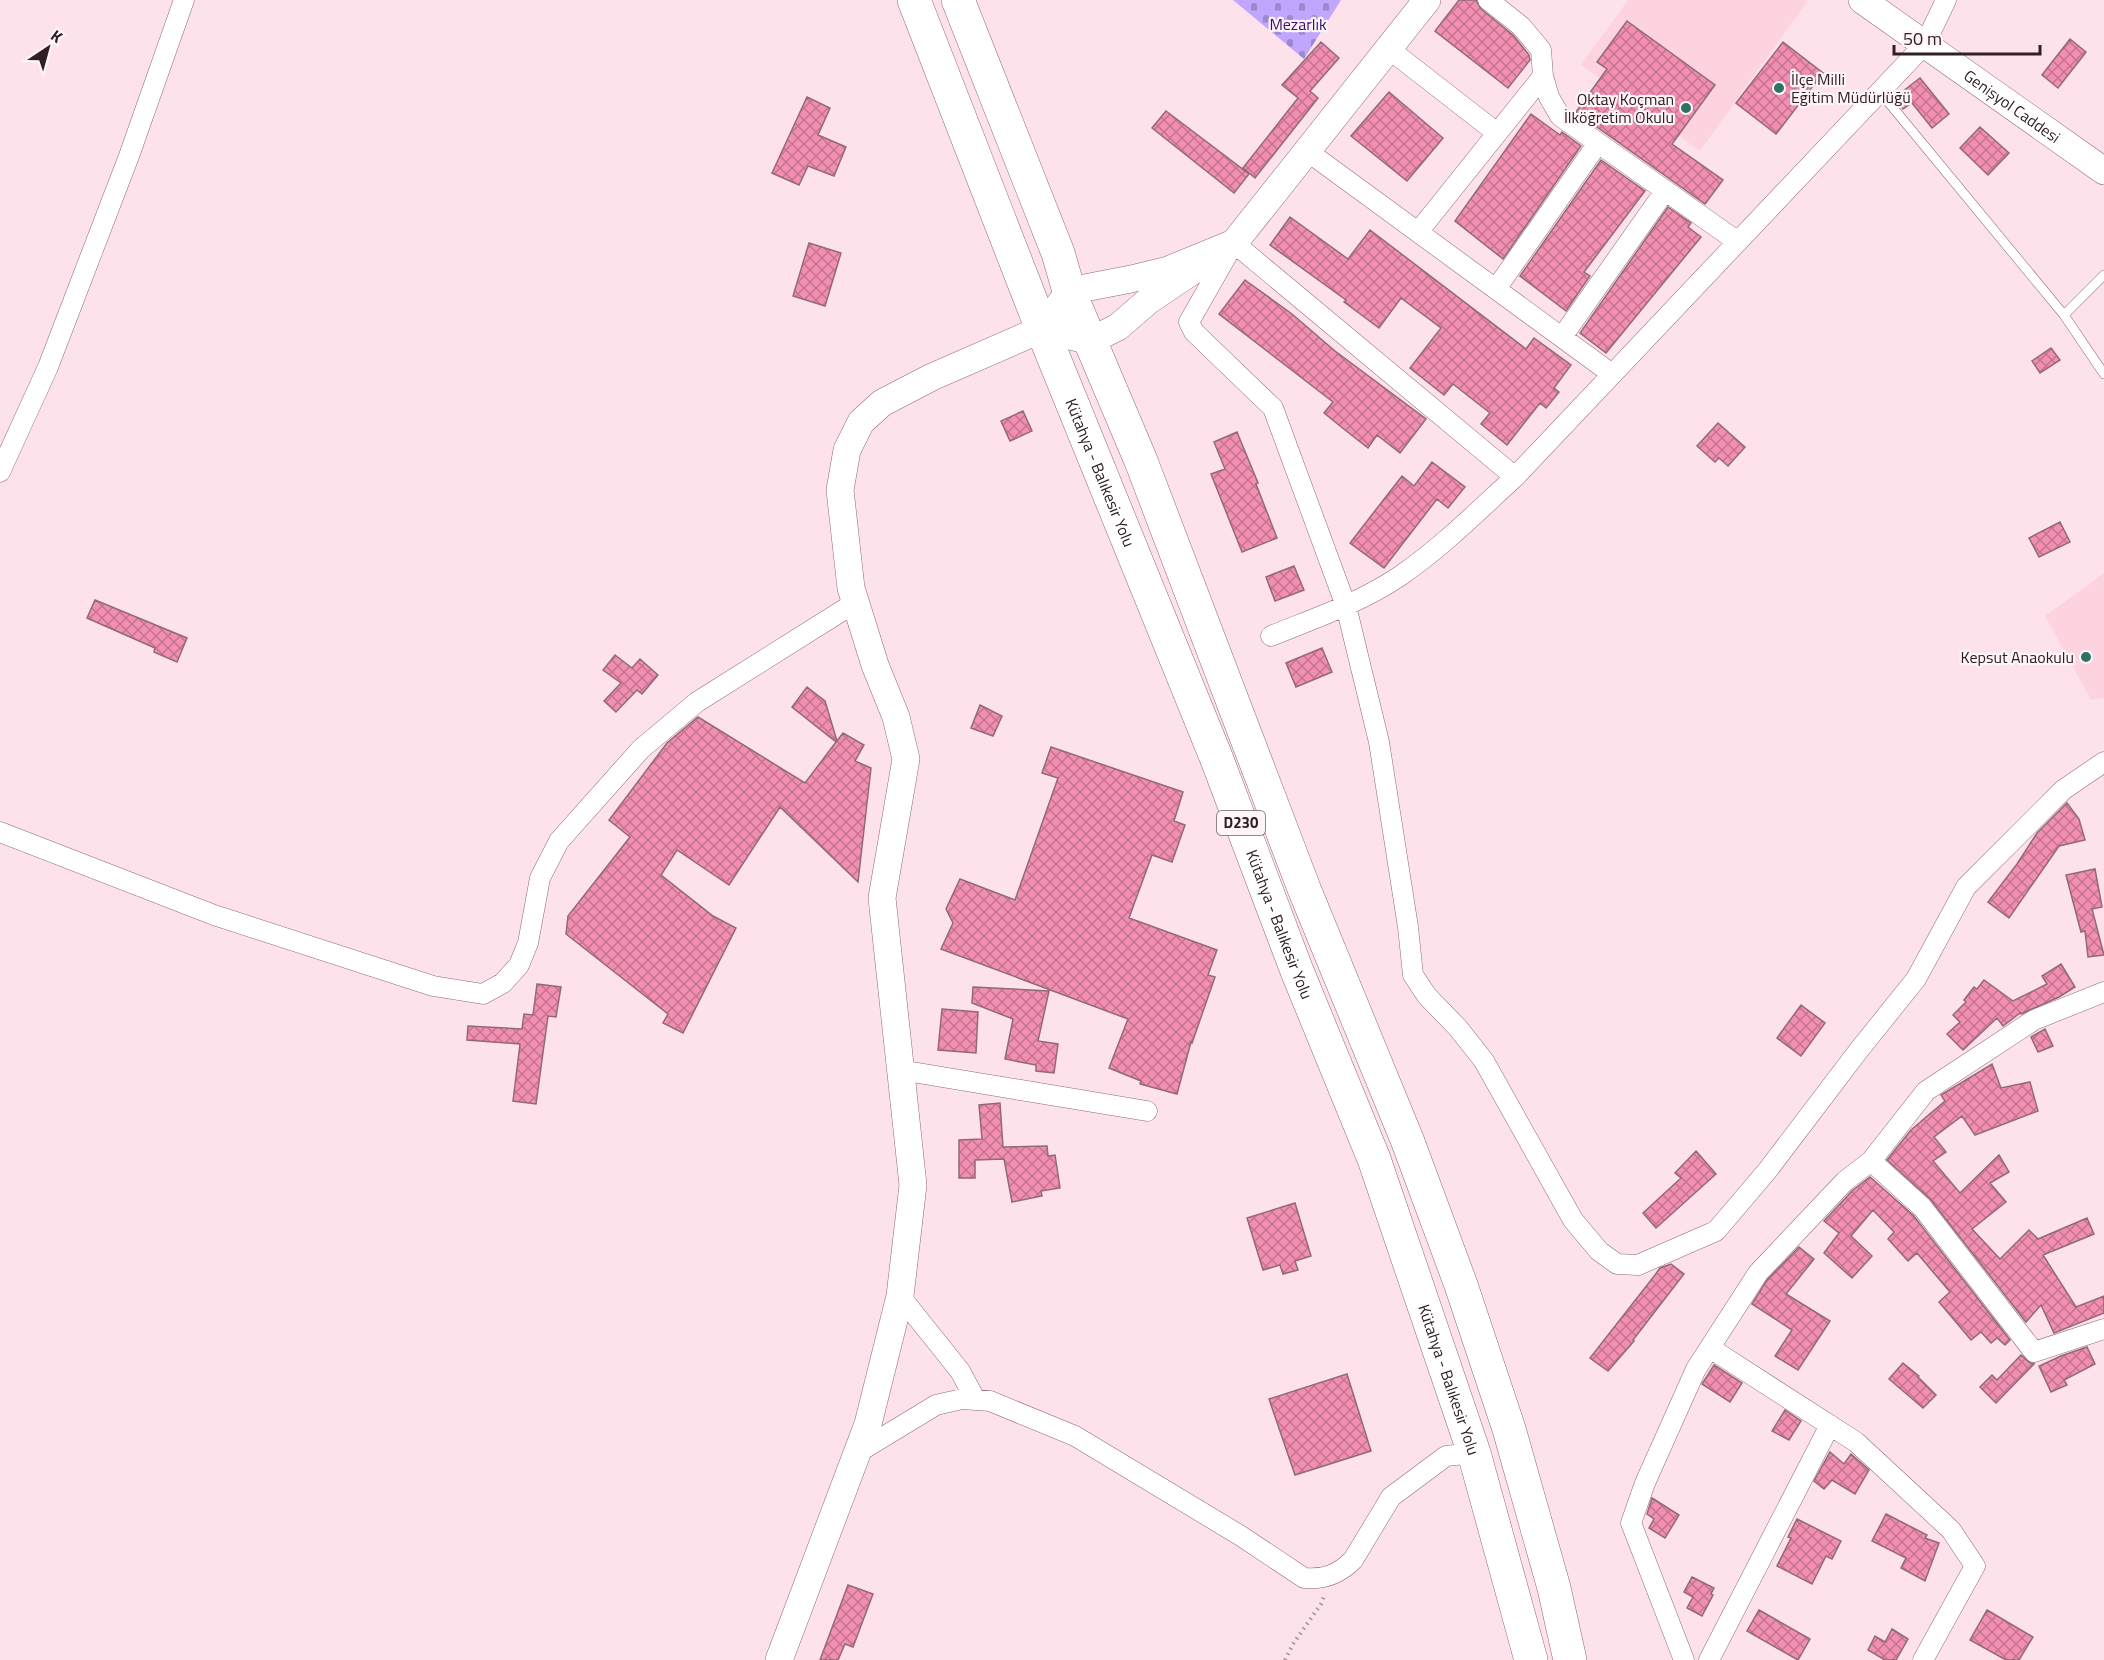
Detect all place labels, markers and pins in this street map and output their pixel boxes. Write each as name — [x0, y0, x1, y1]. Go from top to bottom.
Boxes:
place label: İlçe Milli Eğitim Müdürlüğü — [1791, 67, 1911, 109]
marker: İlçe Milli Eğitim Müdürlüğü — [1772, 81, 1786, 95]
place label: Oktay Koçman İlköğretim Okulu — [1564, 87, 1674, 129]
marker: Oktay Koçman İlköğretim Okulu — [1679, 101, 1693, 115]
place label: Kepsut Anaokulu — [1961, 645, 2074, 669]
marker: Kepsut Anaokulu — [2079, 650, 2093, 664]

